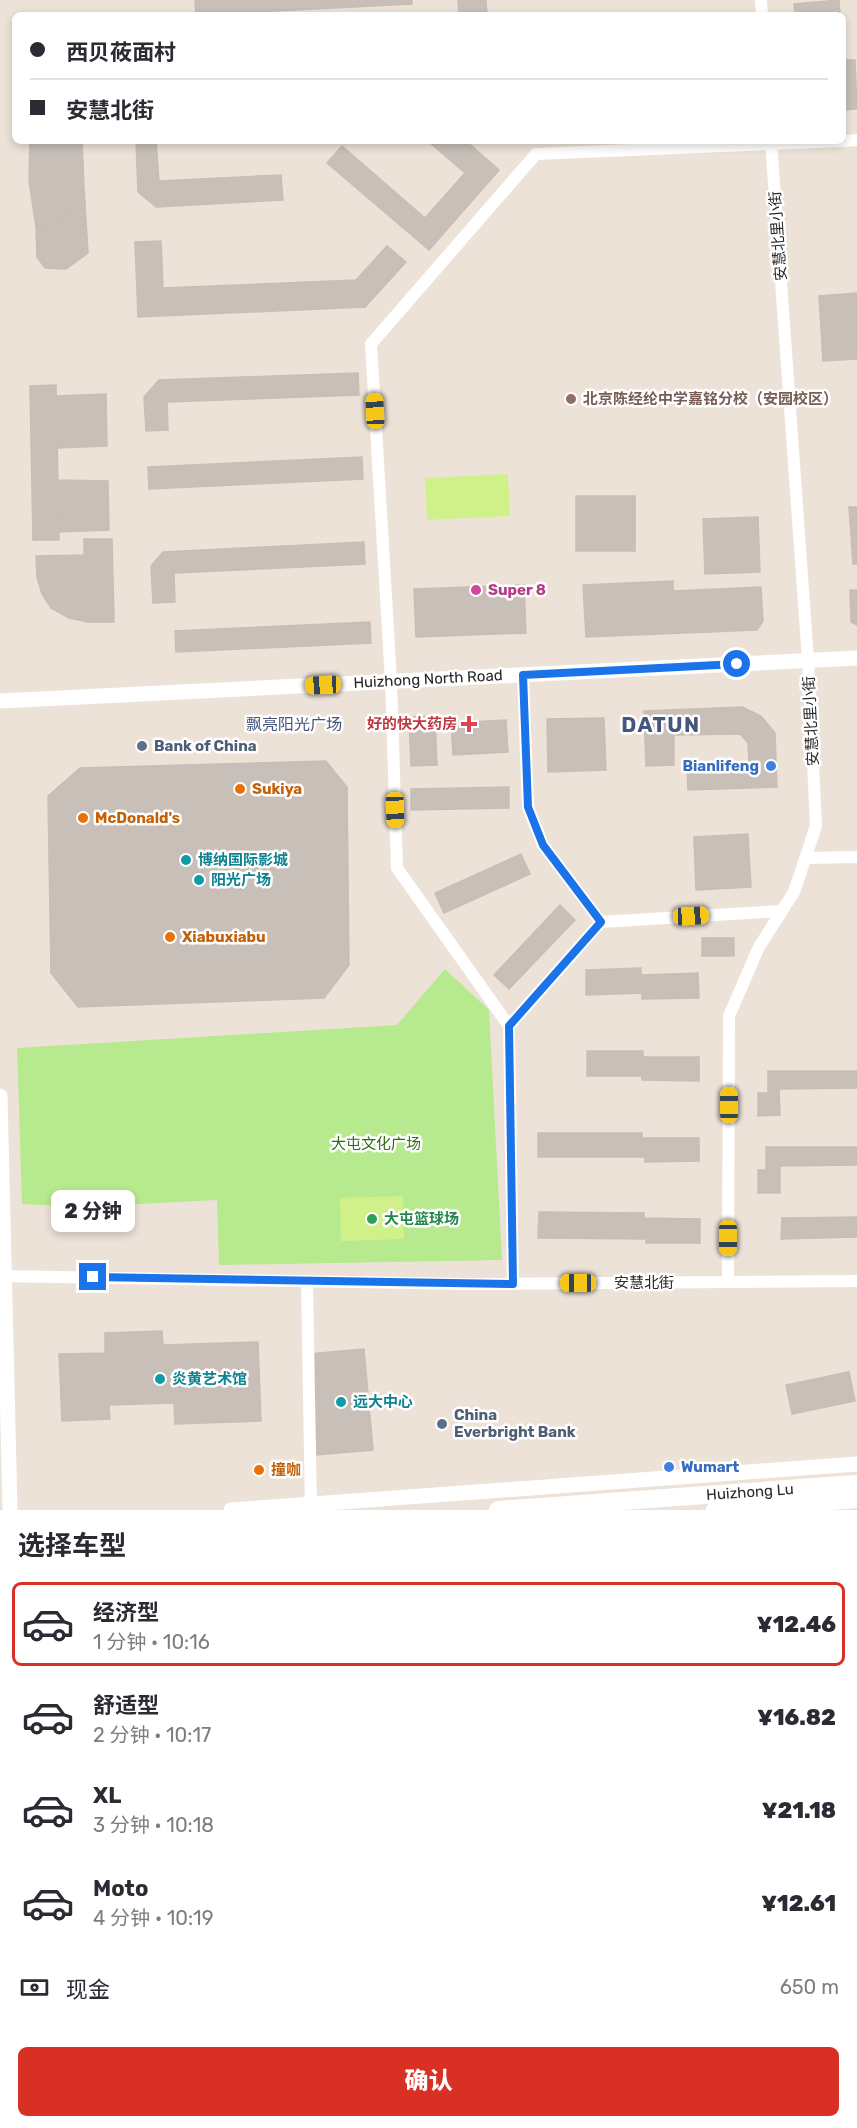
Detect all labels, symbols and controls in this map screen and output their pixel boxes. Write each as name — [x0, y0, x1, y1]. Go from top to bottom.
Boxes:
text: 西贝莜面村 — [66, 39, 176, 66]
text: 安慧北街 — [66, 97, 154, 124]
street label: 安慧北里小街 — [766, 190, 790, 282]
place label: 北京陈经纶中学嘉铭分校（安园校区） — [583, 390, 838, 408]
marker: 北京陈经纶中学嘉铭分校（安园校区） — [564, 392, 578, 406]
car — [365, 393, 385, 429]
place label: Super 8 — [488, 581, 546, 599]
marker: Super 8 — [469, 583, 483, 597]
route start — [723, 650, 750, 677]
street label: Huizhong North Road — [353, 666, 503, 692]
car — [305, 675, 341, 695]
street label: 安慧北里小街 — [800, 676, 822, 766]
district label: DATUN — [621, 712, 701, 737]
district label: 飘亮阳光广场 — [246, 715, 342, 734]
place label: 好的快大药房 — [367, 715, 457, 733]
marker: 好的快大药房 — [462, 717, 476, 731]
place label: Bank of China — [154, 737, 257, 755]
marker: Bank of China — [135, 739, 149, 753]
place label: Bianlifeng — [682, 757, 759, 775]
marker: Bianlifeng — [764, 759, 778, 773]
place label: Sukiya — [252, 780, 302, 798]
marker: Sukiya — [233, 782, 247, 796]
car — [385, 792, 405, 828]
place label: McDonald's — [95, 809, 180, 827]
marker: McDonald's — [76, 811, 90, 825]
place label: 博纳国际影城 — [198, 851, 288, 869]
marker: 博纳国际影城 — [179, 853, 193, 867]
place label: 阳光广场 — [211, 871, 271, 889]
marker: 阳光广场 — [192, 873, 206, 887]
car — [673, 906, 709, 926]
place label: Xiabuxiabu — [182, 928, 266, 946]
marker: Xiabuxiabu — [163, 930, 177, 944]
car — [720, 1087, 738, 1123]
park label: 大屯文化广场 — [331, 1135, 421, 1153]
callout: 2 分钟 — [51, 1190, 135, 1232]
text: 2 分钟 — [64, 1199, 122, 1223]
place label: 大屯篮球场 — [384, 1210, 459, 1228]
marker: 大屯篮球场 — [365, 1212, 379, 1226]
car — [719, 1220, 737, 1256]
route end — [79, 1263, 106, 1290]
car — [560, 1274, 596, 1292]
street label: 安慧北街 — [614, 1274, 674, 1292]
place label: 炎黄艺术馆 — [172, 1370, 247, 1388]
marker: 炎黄艺术馆 — [153, 1372, 167, 1386]
place label: 远大中心 — [353, 1393, 413, 1411]
marker: 远大中心 — [334, 1395, 348, 1409]
place label: China Everbright Bank — [454, 1406, 576, 1441]
marker: China Everbright Bank — [435, 1417, 449, 1431]
place label: Wumart — [681, 1458, 739, 1476]
marker: Wumart — [662, 1460, 676, 1474]
place label: 撞咖 — [271, 1461, 301, 1479]
marker: 撞咖 — [252, 1463, 266, 1477]
street label: Huizhong Lu — [706, 1480, 794, 1504]
text: 选择车型 — [18, 1530, 126, 1562]
icon: car — [21, 1597, 75, 1651]
text: 经济型 — [93, 1599, 159, 1626]
text: ¥12.46 — [757, 1611, 836, 1638]
text: 1 分钟 · 10:16 — [93, 1630, 210, 1654]
icon: car — [21, 1690, 75, 1744]
text: 舒适型 — [93, 1692, 159, 1719]
text: ¥16.82 — [757, 1704, 836, 1731]
text: 2 分钟 · 10:17 — [93, 1723, 211, 1747]
text: XL — [93, 1782, 121, 1809]
icon: car — [21, 1783, 75, 1837]
text: ¥21.18 — [762, 1797, 836, 1824]
text: 3 分钟 · 10:18 — [93, 1813, 214, 1837]
text: Moto — [93, 1875, 148, 1902]
icon: car — [21, 1876, 75, 1930]
text: ¥12.61 — [761, 1890, 836, 1917]
text: 4 分钟 · 10:19 — [93, 1906, 214, 1930]
icon: cash — [18, 1971, 51, 2004]
text: 650 m — [780, 1975, 839, 1999]
text: 现金 — [66, 1976, 110, 2003]
button: 确认 — [18, 2047, 839, 2116]

